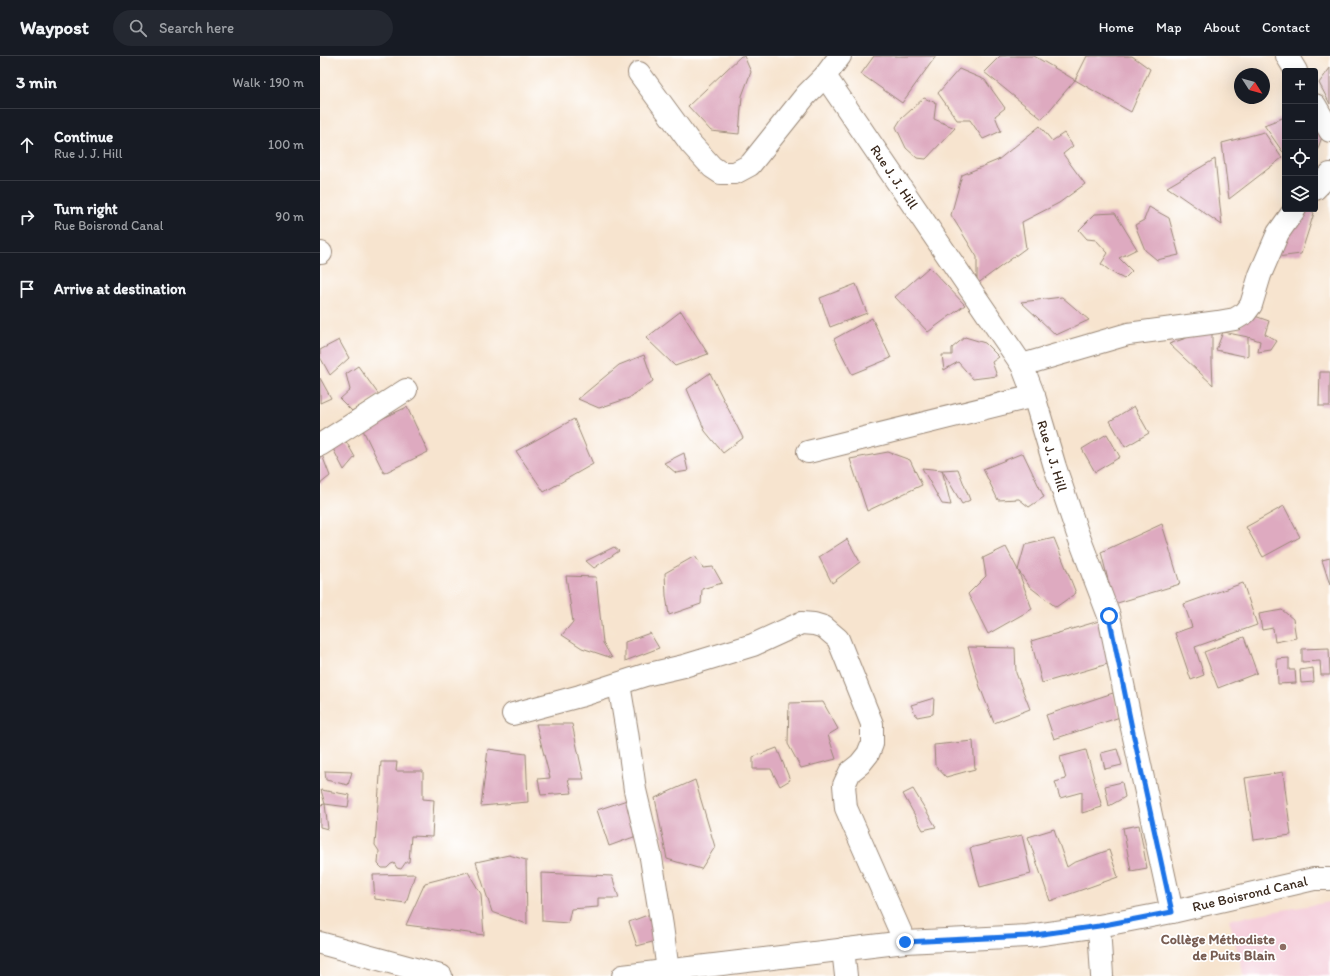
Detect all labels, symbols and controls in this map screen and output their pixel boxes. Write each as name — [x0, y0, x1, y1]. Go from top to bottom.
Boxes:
search box — [113, 10, 393, 46]
text: Waypost — [20, 16, 89, 39]
icon: search — [127, 17, 149, 39]
text: Search here — [159, 19, 234, 37]
text: Home — [1099, 19, 1134, 36]
text: Map — [1156, 19, 1182, 36]
text: About — [1204, 19, 1240, 36]
text: Contact — [1262, 19, 1310, 36]
north arrow — [1234, 68, 1270, 104]
map controls — [1282, 68, 1318, 212]
button: + — [1282, 68, 1318, 104]
text: 3 min — [16, 72, 57, 92]
text: Walk · 190 m — [233, 75, 304, 90]
button: − — [1282, 104, 1318, 140]
text: Continue — [54, 128, 113, 146]
icon: ahead — [16, 134, 38, 156]
text: 100 m — [268, 137, 304, 152]
button: locate — [1282, 140, 1318, 176]
street label: Rue J. J. Hill — [866, 142, 922, 212]
text: Rue J. J. Hill — [54, 146, 122, 161]
button: layers — [1282, 176, 1318, 212]
text: Turn right — [54, 200, 118, 218]
icon: right — [16, 206, 38, 228]
text: 90 m — [275, 209, 304, 224]
text: Rue Boisrond Canal — [54, 218, 164, 233]
icon: arrive — [16, 278, 38, 300]
text: Arrive at destination — [54, 280, 186, 298]
street label: Rue J. J. Hill — [1033, 418, 1071, 494]
route start — [1100, 607, 1118, 625]
street label: Rue Boisrond Canal — [1191, 872, 1309, 916]
place label: Collège Méthodiste de Puits Blain — [1161, 931, 1276, 964]
route end — [896, 933, 914, 951]
marker: Collège Méthodiste de Puits Blain — [1278, 942, 1288, 952]

